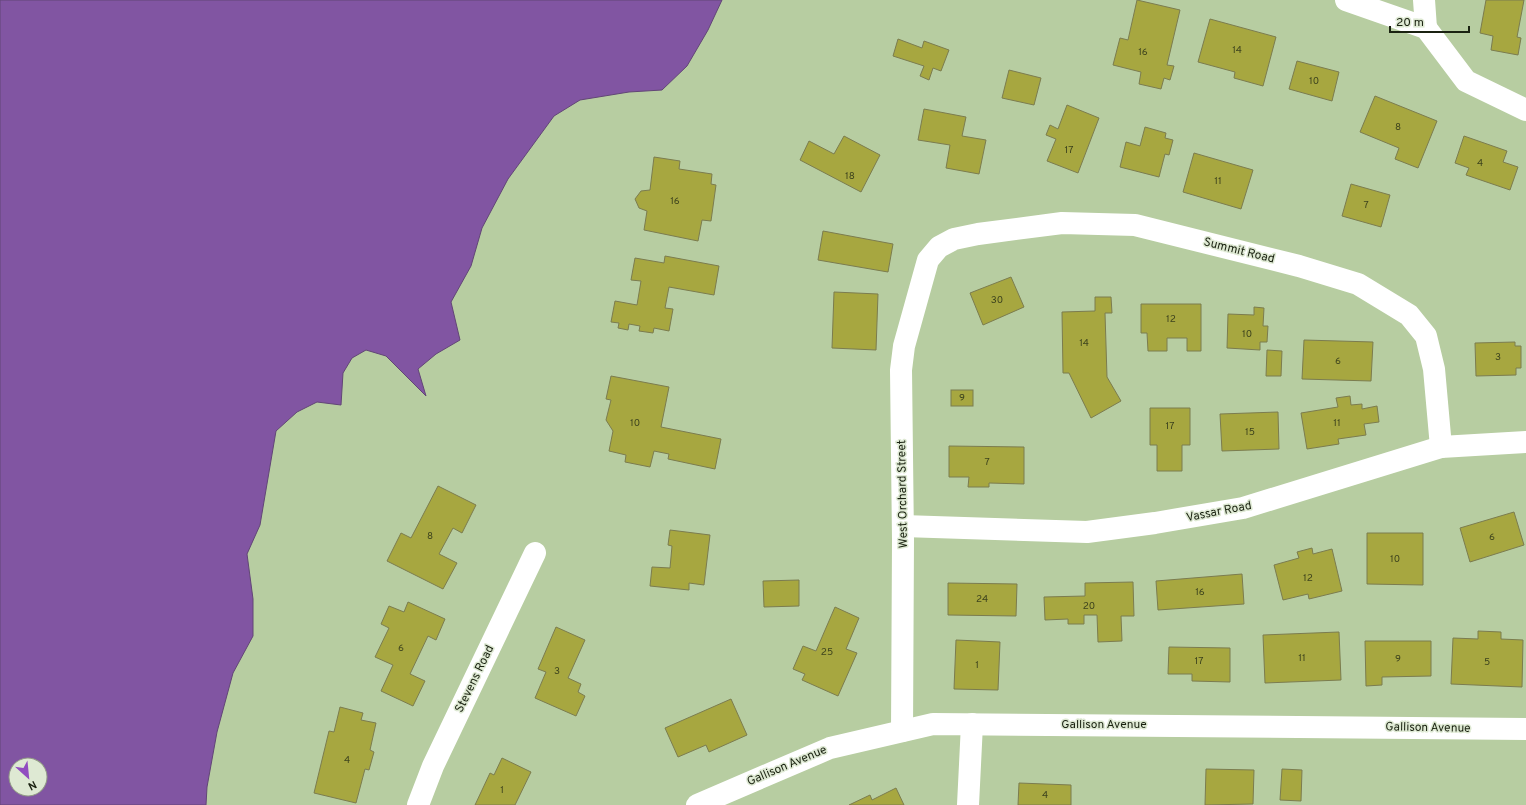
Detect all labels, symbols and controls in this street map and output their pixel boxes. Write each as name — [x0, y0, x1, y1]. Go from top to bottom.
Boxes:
scale bar — [1390, 8, 1469, 34]
text: 20 m — [1396, 15, 1424, 31]
house number: 14 — [1232, 44, 1242, 57]
house number: 16 — [1138, 46, 1148, 59]
house number: 10 — [1309, 75, 1319, 88]
house number: 8 — [1395, 121, 1401, 134]
house number: 17 — [1065, 144, 1073, 157]
house number: 4 — [1477, 157, 1483, 170]
house number: 18 — [845, 170, 855, 183]
house number: 11 — [1214, 175, 1222, 188]
house number: 16 — [670, 195, 680, 208]
house number: 7 — [1363, 199, 1369, 212]
street label: Summit Road — [1202, 234, 1276, 268]
house number: 30 — [991, 294, 1003, 307]
house number: 12 — [1166, 313, 1176, 326]
house number: 10 — [1242, 328, 1252, 341]
house number: 14 — [1079, 337, 1089, 350]
house number: 3 — [1495, 351, 1501, 364]
house number: 6 — [1335, 355, 1341, 368]
house number: 9 — [959, 392, 965, 405]
house number: 10 — [630, 417, 640, 430]
house number: 11 — [1333, 417, 1341, 430]
house number: 17 — [1166, 420, 1174, 433]
house number: 15 — [1245, 426, 1255, 439]
street label: West Orchard Street — [894, 440, 912, 548]
house number: 7 — [984, 456, 990, 469]
street label: Vassar Road — [1185, 498, 1253, 526]
house number: 8 — [427, 530, 433, 543]
house number: 6 — [1489, 531, 1495, 544]
house number: 10 — [1390, 553, 1400, 566]
house number: 12 — [1303, 572, 1313, 585]
house number: 16 — [1195, 586, 1205, 599]
house number: 24 — [976, 593, 988, 606]
house number: 20 — [1083, 600, 1095, 613]
house number: 6 — [398, 642, 404, 655]
street label: Stevens Road — [452, 643, 498, 715]
house number: 25 — [821, 646, 833, 659]
house number: 11 — [1298, 652, 1306, 665]
house number: 9 — [1395, 653, 1401, 666]
house number: 17 — [1195, 655, 1203, 668]
house number: 5 — [1484, 656, 1490, 669]
house number: 1 — [975, 659, 979, 672]
house number: 3 — [554, 665, 560, 678]
street label: Gallison Avenue — [1061, 717, 1147, 733]
street label: Gallison Avenue — [1385, 719, 1471, 737]
street label: Gallison Avenue — [745, 742, 829, 790]
house number: 4 — [344, 754, 350, 767]
north arrow — [8, 757, 48, 797]
text: N — [25, 777, 39, 793]
house number: 1 — [500, 784, 504, 797]
house number: 4 — [1042, 789, 1048, 802]

